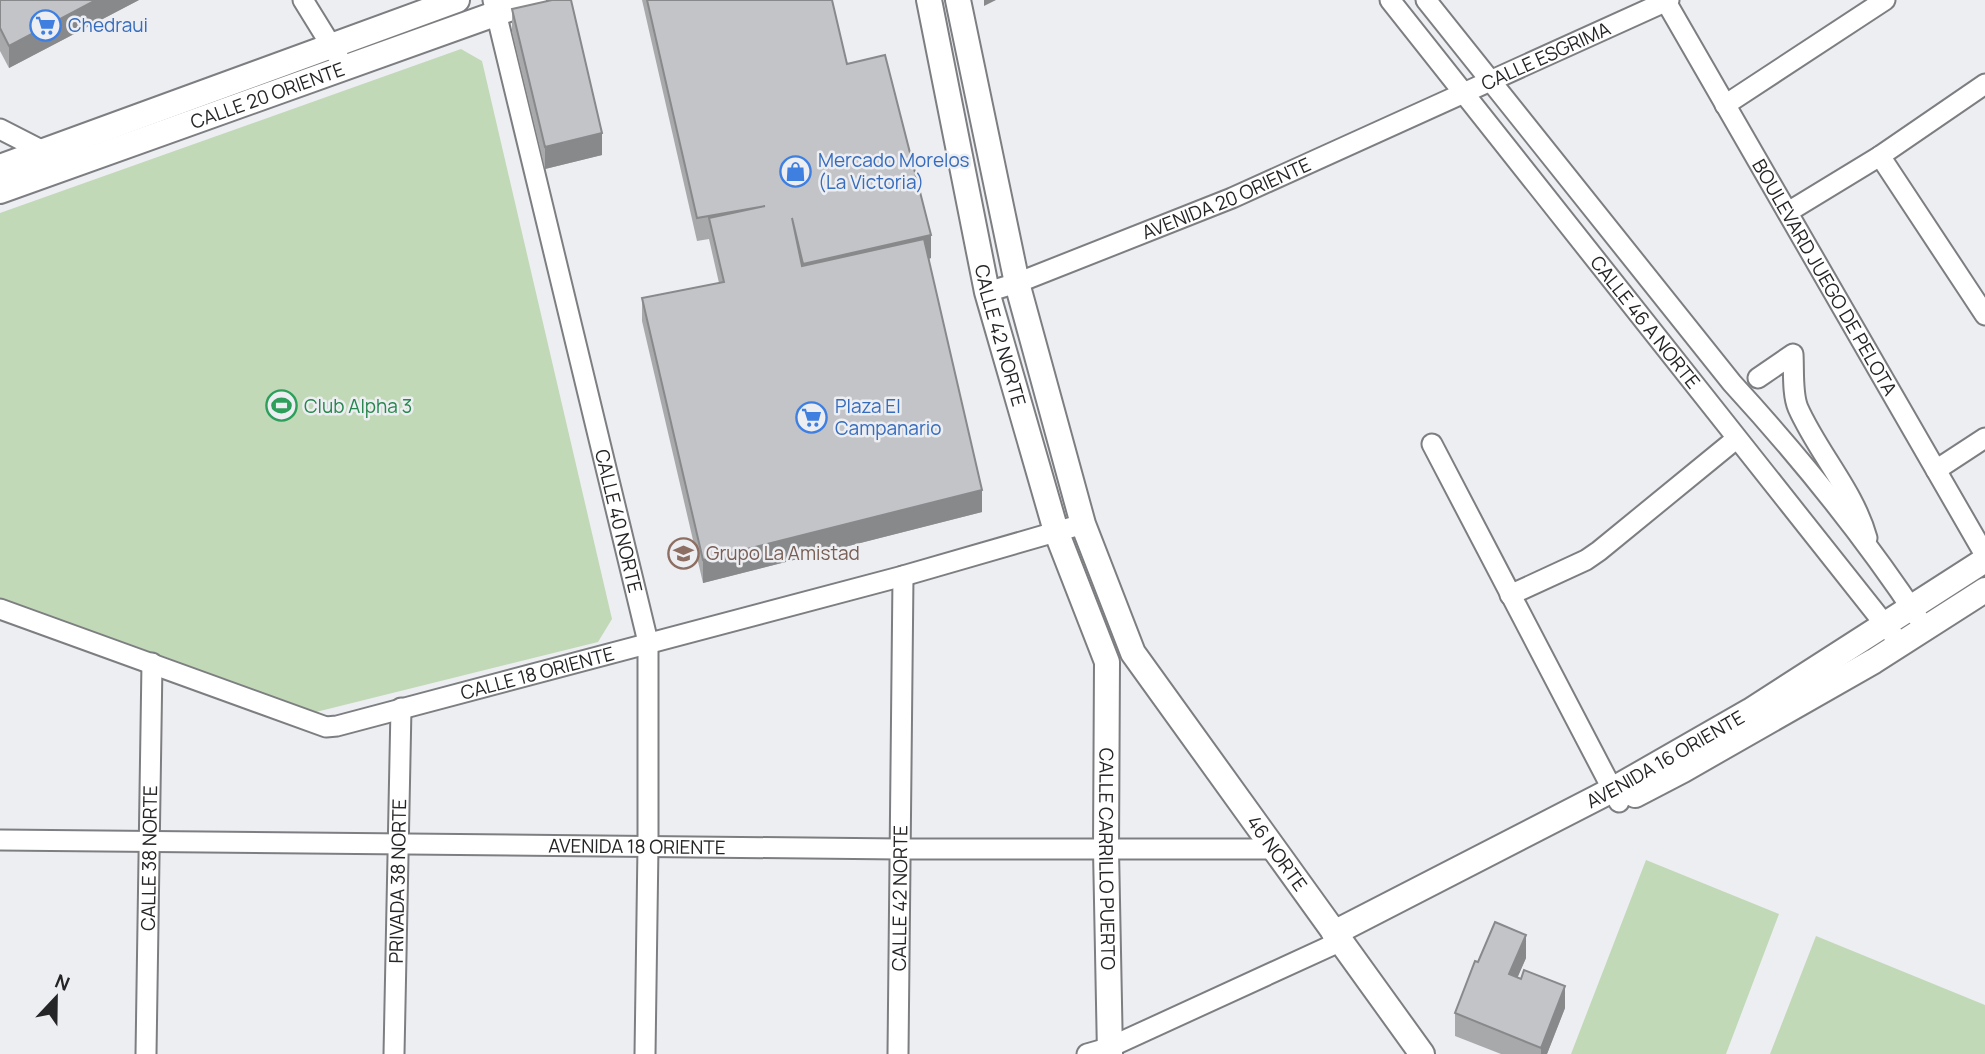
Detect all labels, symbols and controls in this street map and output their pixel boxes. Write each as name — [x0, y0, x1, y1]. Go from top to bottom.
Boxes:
supermarket icon: Chedraui — [28, 8, 62, 42]
place label: Chedraui — [68, 12, 148, 38]
street label: CALLE ESGRIMA — [1477, 15, 1615, 96]
street label: CALLE 20 ORIENTE — [187, 56, 348, 135]
place label: Mercado Morelos (La Victoria) — [818, 147, 970, 195]
street label: AVENIDA 20 ORIENTE — [1138, 151, 1315, 245]
shop icon: Mercado Morelos (La Victoria) — [778, 154, 812, 188]
street label: BOULEVARD JUEGO DE PELOTA — [1746, 154, 1903, 400]
street label: CALLE 46 A NORTE — [1584, 250, 1706, 394]
street label: CALLE 42 NORTE — [969, 262, 1032, 409]
sports icon: Club Alpha 3 — [264, 389, 298, 423]
place label: Club Alpha 3 — [304, 393, 412, 419]
place label: Plaza El Campanario — [835, 393, 941, 441]
supermarket icon: Plaza El Campanario — [795, 400, 829, 434]
street label: CALLE 40 NORTE — [589, 447, 649, 595]
school or university icon: Grupo La Amistad — [666, 536, 700, 570]
place label: Grupo La Amistad — [706, 540, 860, 566]
street label: CALLE 18 ORIENTE — [458, 640, 617, 706]
street label: AVENIDA 16 ORIENTE — [1581, 704, 1749, 814]
street label: CALLE CARRILLO PUERTO — [1093, 748, 1121, 971]
street label: CALLE 38 NORTE — [135, 785, 163, 931]
street label: PRIVADA 38 NORTE — [383, 798, 412, 964]
street label: 46 NORTE — [1241, 810, 1313, 896]
street label: CALLE 42 NORTE — [886, 825, 913, 971]
street label: AVENIDA 18 ORIENTE — [548, 832, 726, 860]
north arrow — [21, 963, 91, 1033]
text: N — [51, 968, 74, 997]

